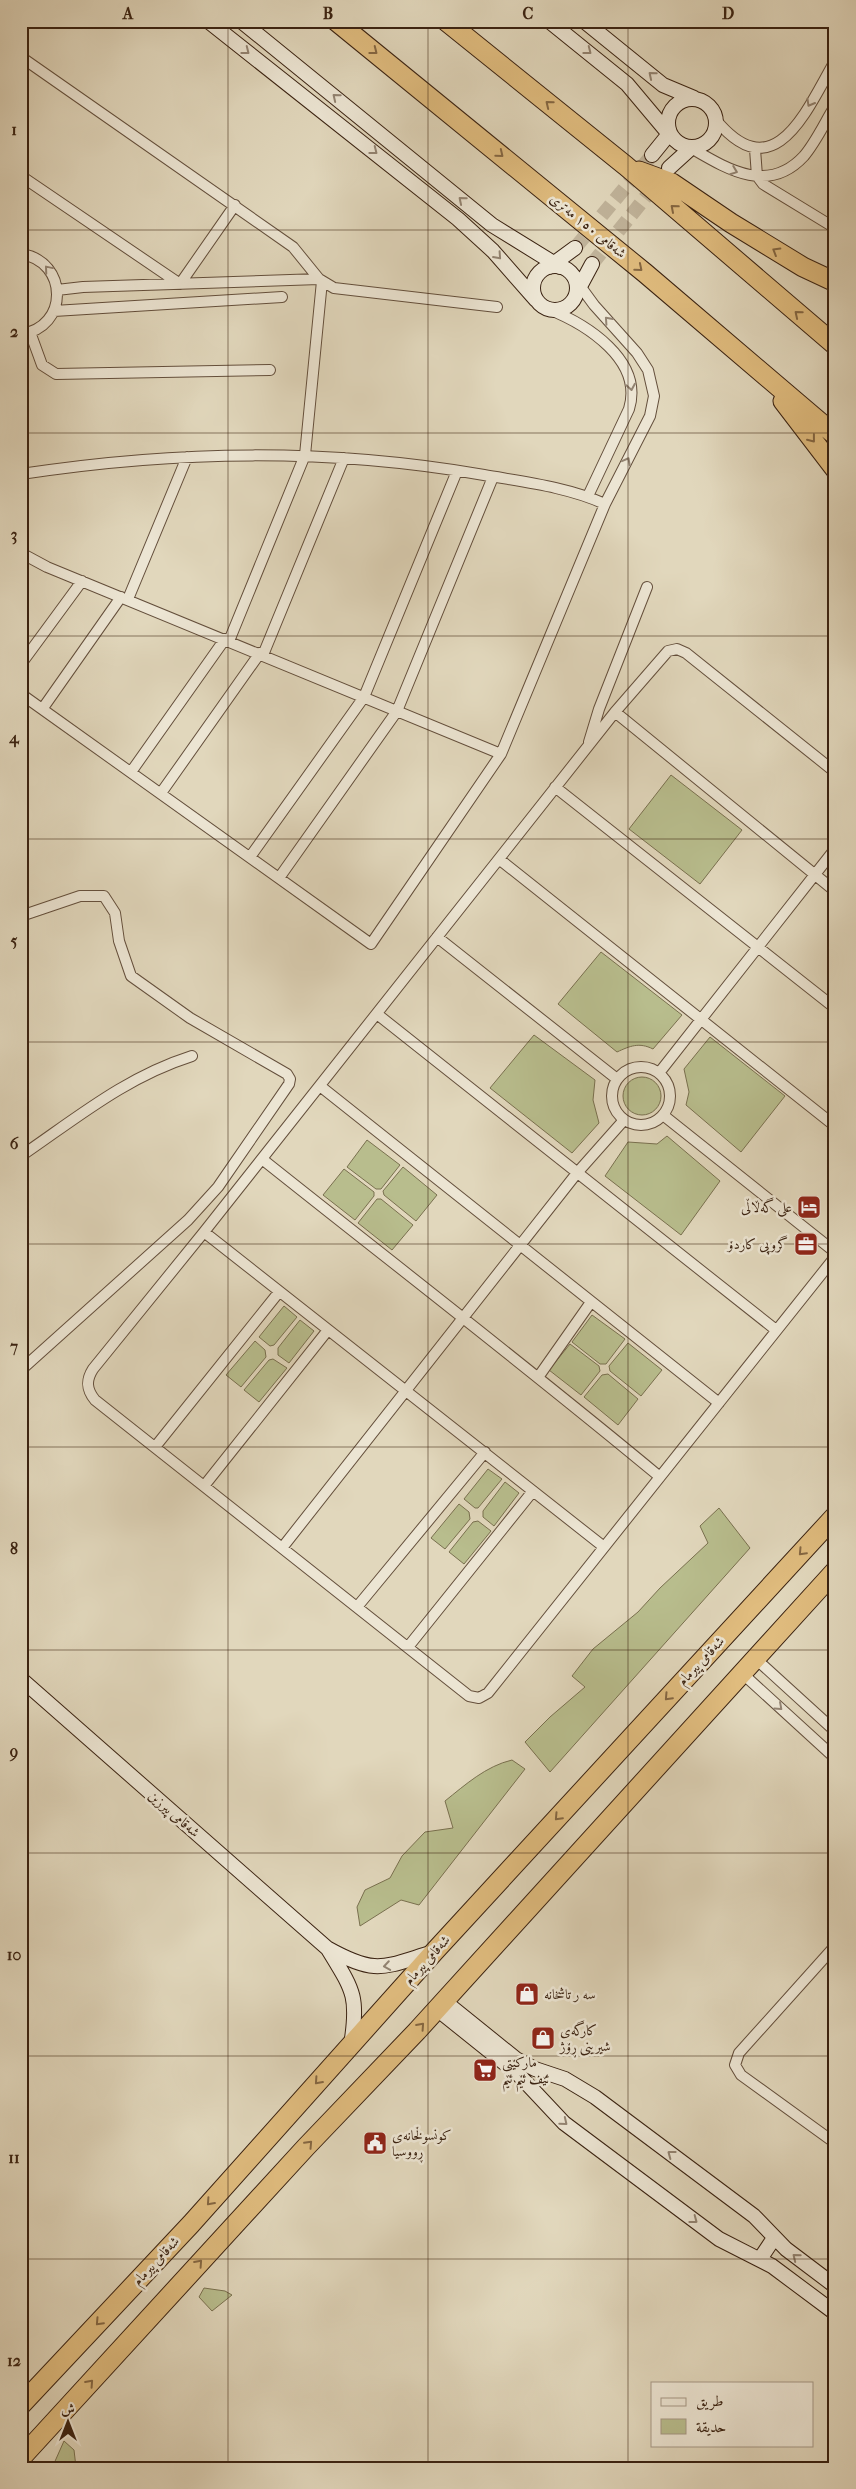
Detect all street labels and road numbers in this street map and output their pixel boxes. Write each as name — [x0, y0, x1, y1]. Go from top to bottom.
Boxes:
street label: شەقامی ١٥٠ مەتری — [546, 190, 630, 262]
street label: شەقامی پیرمام — [674, 1633, 731, 1692]
street label: شەقامی پیرزین — [143, 1787, 203, 1843]
street label: شەقامی پیرمام — [400, 1932, 457, 1991]
street label: شەقامی پیرمام — [129, 2233, 186, 2292]

